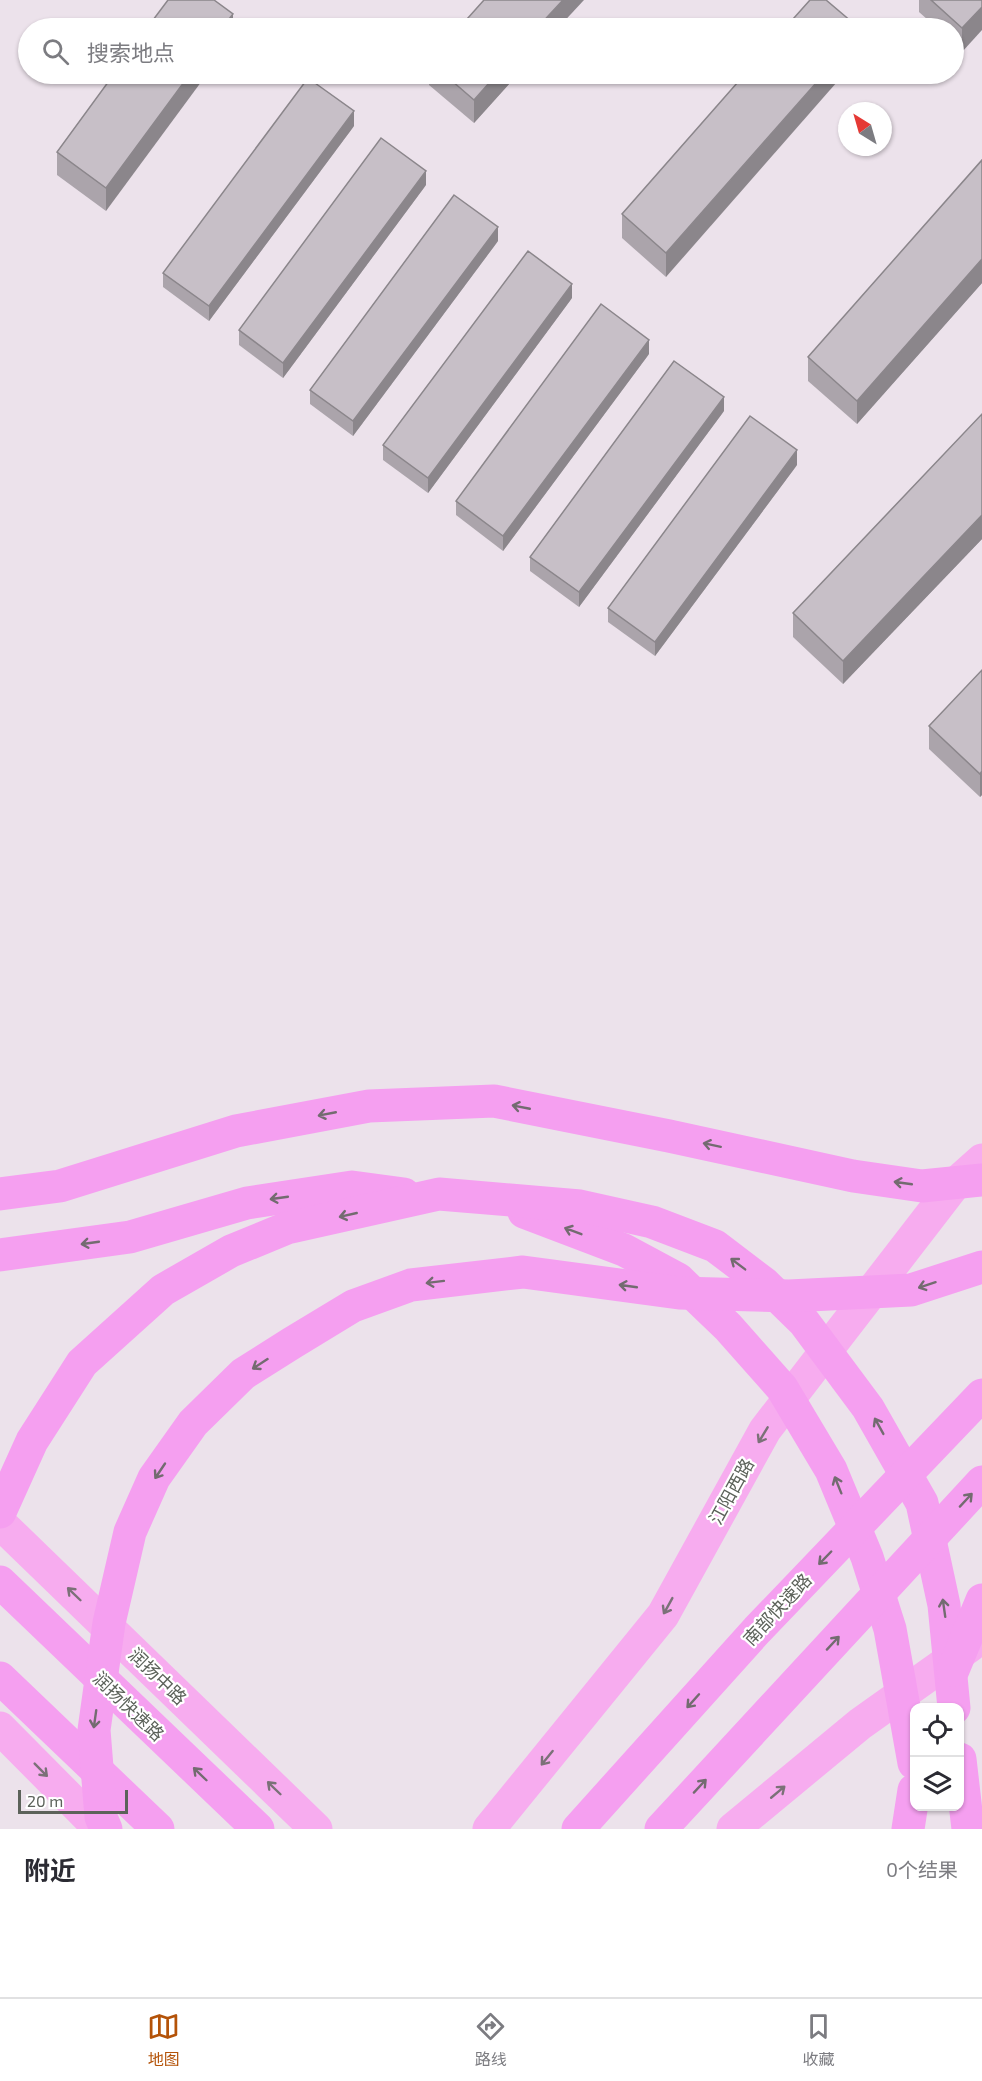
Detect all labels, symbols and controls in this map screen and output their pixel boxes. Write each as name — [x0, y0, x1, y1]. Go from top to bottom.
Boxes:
search box — [18, 18, 964, 84]
icon: search — [39, 35, 72, 68]
text: 搜索地点 — [87, 39, 175, 65]
north arrow — [838, 102, 892, 156]
one-way arrow — [511, 1101, 531, 1112]
one-way arrow — [318, 1109, 337, 1120]
one-way arrow — [703, 1139, 722, 1150]
one-way arrow — [894, 1178, 913, 1189]
one-way arrow — [270, 1193, 290, 1204]
one-way arrow — [339, 1209, 358, 1221]
one-way arrow — [564, 1225, 583, 1236]
one-way arrow — [81, 1237, 100, 1248]
one-way arrow — [731, 1258, 747, 1270]
one-way arrow — [425, 1277, 445, 1288]
one-way arrow — [917, 1280, 936, 1291]
one-way arrow — [619, 1281, 638, 1292]
one-way arrow — [252, 1358, 269, 1370]
one-way arrow — [872, 1418, 884, 1435]
one-way arrow — [756, 1426, 768, 1443]
street label: 江阳西路 — [704, 1454, 758, 1528]
one-way arrow — [154, 1462, 166, 1479]
one-way arrow — [832, 1477, 843, 1495]
one-way arrow — [958, 1493, 972, 1508]
one-way arrow — [818, 1551, 833, 1566]
street label: 南部快速路 — [738, 1569, 816, 1649]
one-way arrow — [66, 1587, 81, 1602]
one-way arrow — [662, 1597, 674, 1614]
one-way arrow — [938, 1598, 949, 1618]
one-way arrow — [826, 1635, 840, 1650]
street label: 润扬中路 — [124, 1643, 192, 1709]
street label: 润扬快速路 — [89, 1667, 169, 1745]
one-way arrow — [686, 1693, 700, 1708]
map controls — [910, 1703, 964, 1811]
button: locate — [910, 1703, 964, 1757]
one-way arrow — [90, 1708, 101, 1728]
one-way arrow — [540, 1750, 553, 1766]
button: layers — [910, 1757, 964, 1811]
one-way arrow — [34, 1762, 49, 1777]
one-way arrow — [193, 1767, 208, 1781]
one-way arrow — [693, 1779, 707, 1794]
one-way arrow — [267, 1781, 282, 1796]
one-way arrow — [770, 1785, 786, 1798]
scale bar — [18, 1787, 128, 1814]
text: 20 m — [27, 1791, 63, 1810]
text: 附近 — [24, 1854, 76, 1885]
text: 0个结果 — [886, 1857, 958, 1881]
tab: 地图 — [147, 2010, 180, 2070]
tab: 路线 — [474, 2010, 507, 2070]
tab: 收藏 — [802, 2010, 835, 2070]

